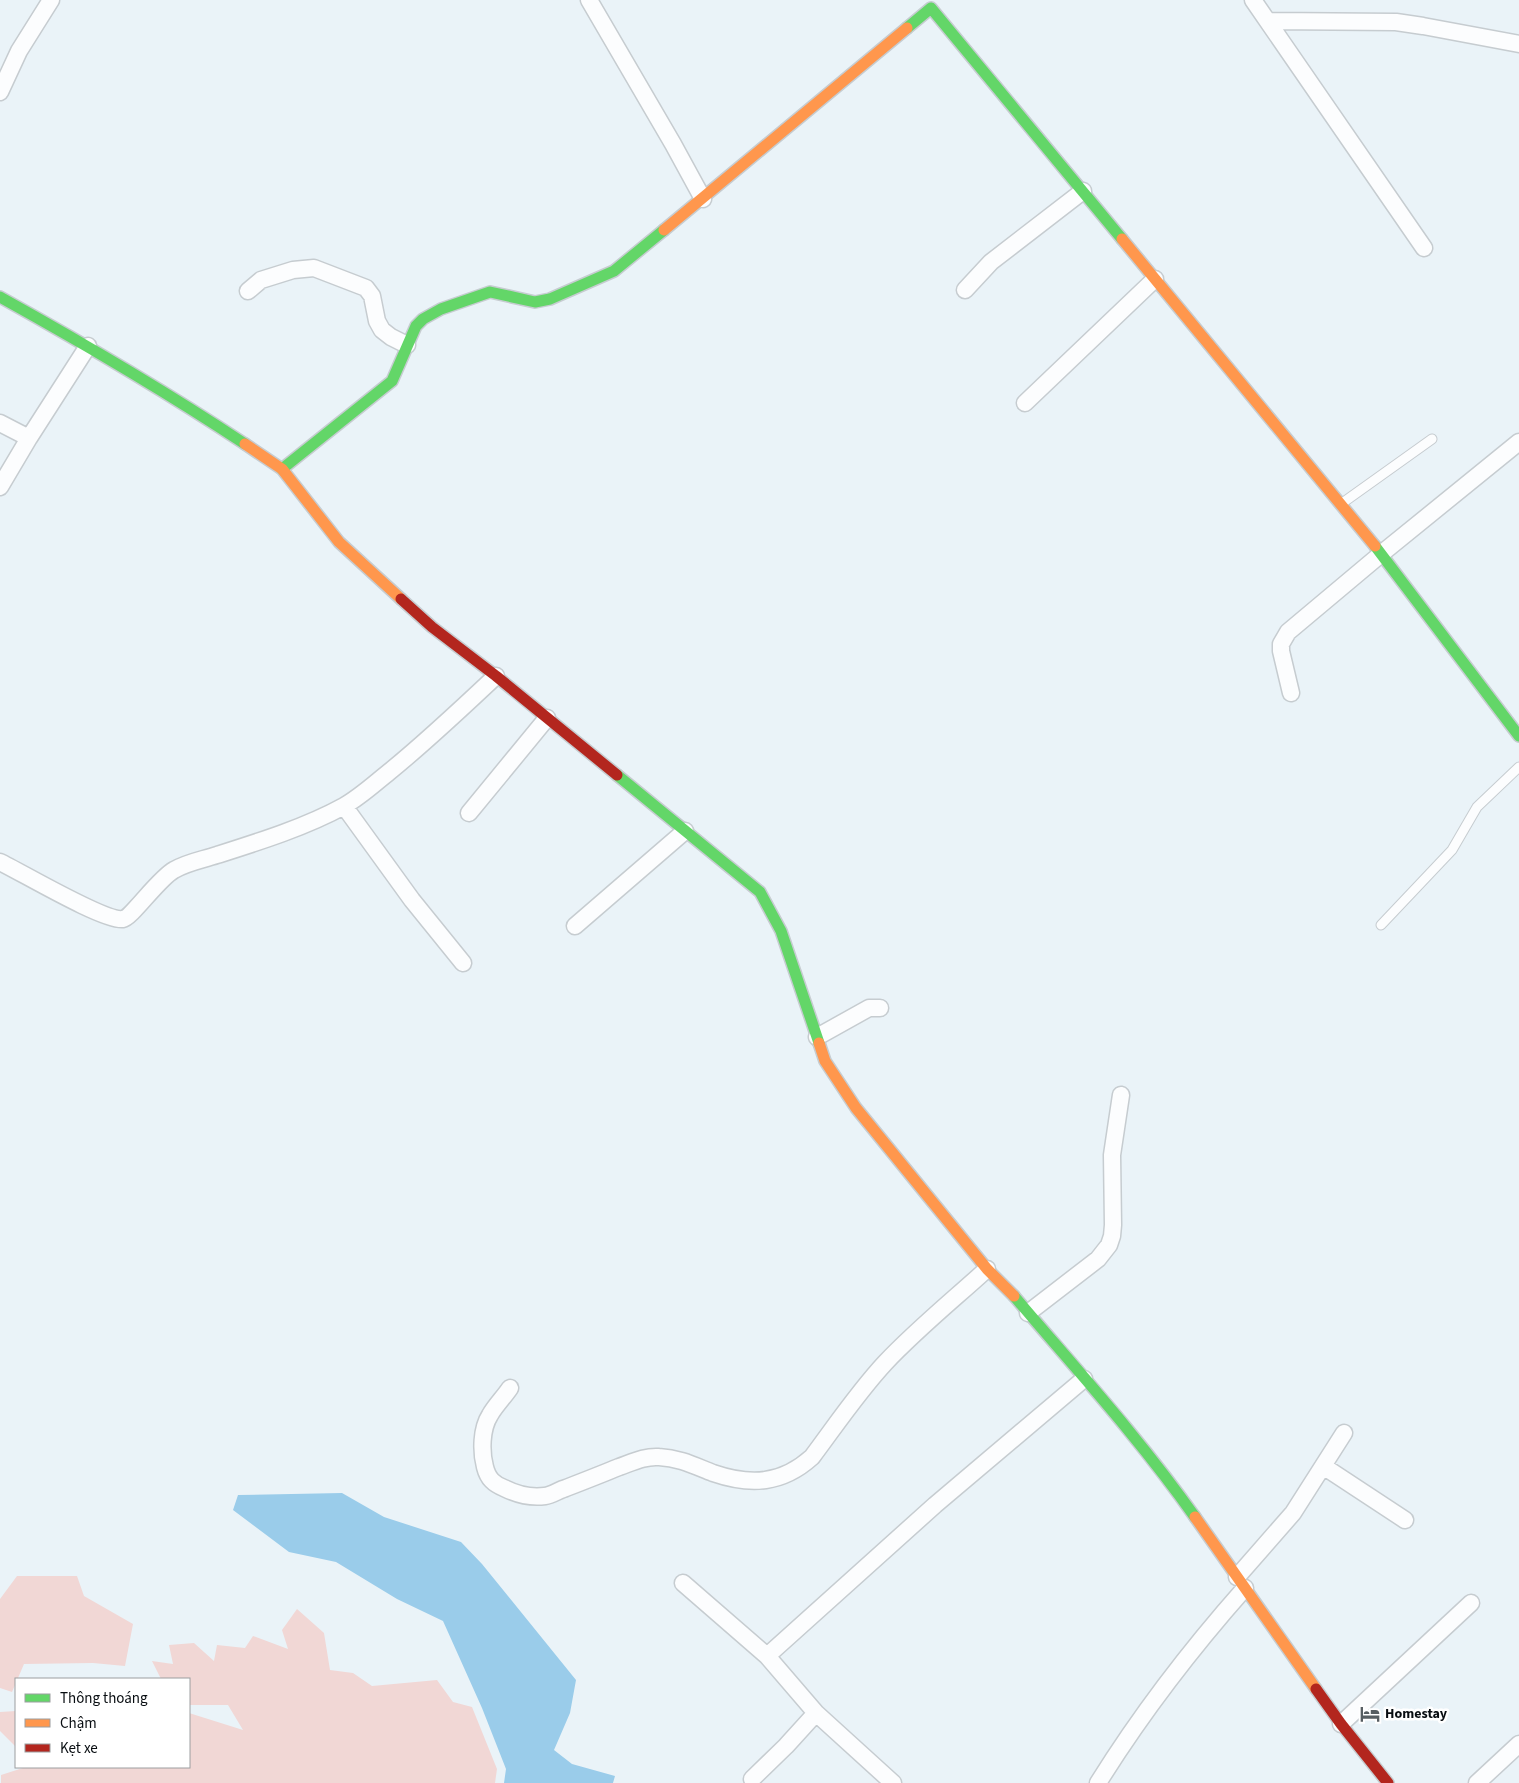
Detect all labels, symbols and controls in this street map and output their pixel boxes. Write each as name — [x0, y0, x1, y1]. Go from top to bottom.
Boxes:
legend — [15, 1678, 190, 1768]
text: Thông thoáng — [60, 1688, 148, 1709]
hotel icon: Homestay — [1359, 1703, 1381, 1725]
place label: Homestay — [1385, 1704, 1448, 1724]
text: Chậm — [60, 1713, 97, 1734]
text: Kẹt xe — [60, 1738, 98, 1759]

